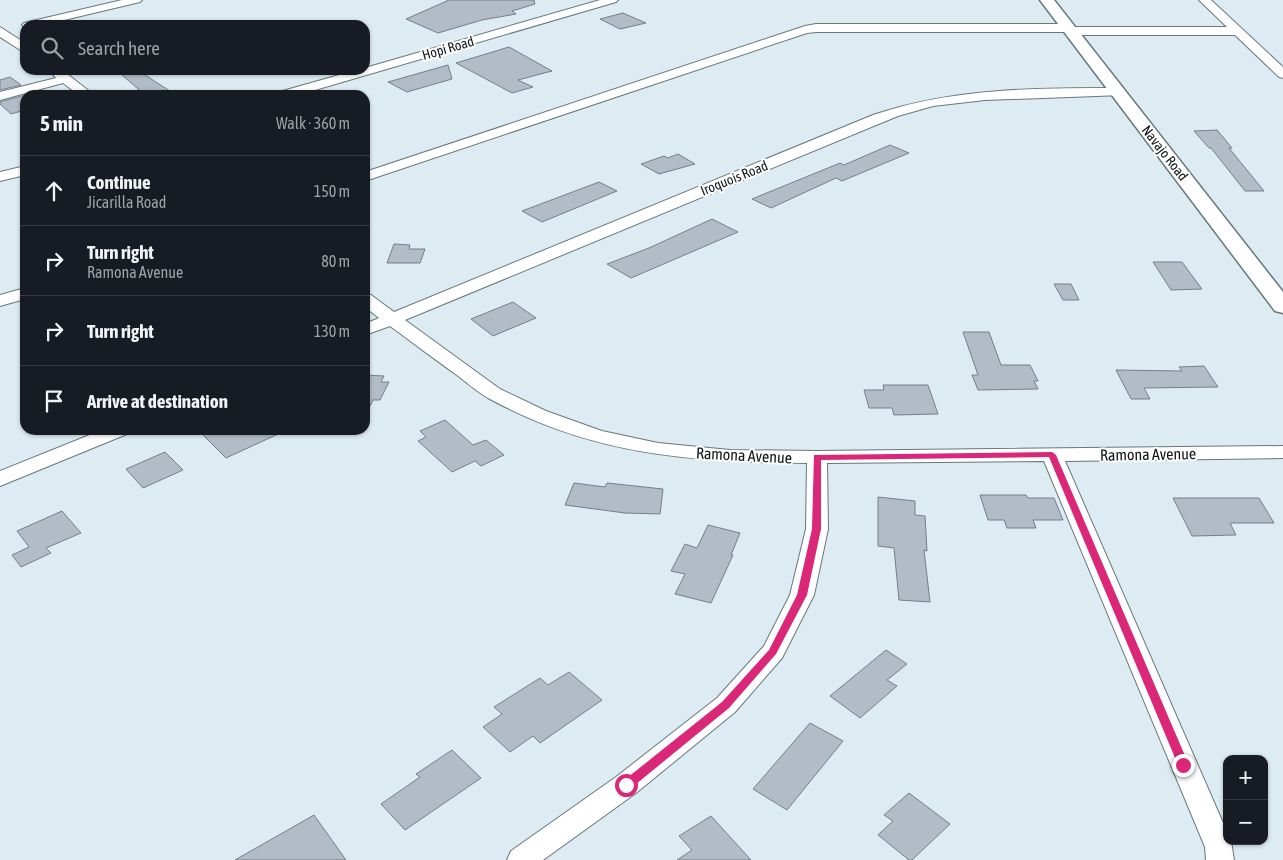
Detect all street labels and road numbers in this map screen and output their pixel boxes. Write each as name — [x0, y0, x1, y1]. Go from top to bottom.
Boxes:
street label: Hopi Road — [420, 33, 476, 63]
street label: Navajo Road — [1139, 122, 1191, 184]
street label: Iroquois Road — [698, 157, 770, 199]
street label: Ramona Avenue — [696, 443, 792, 467]
street label: Ramona Avenue — [1100, 444, 1196, 464]

